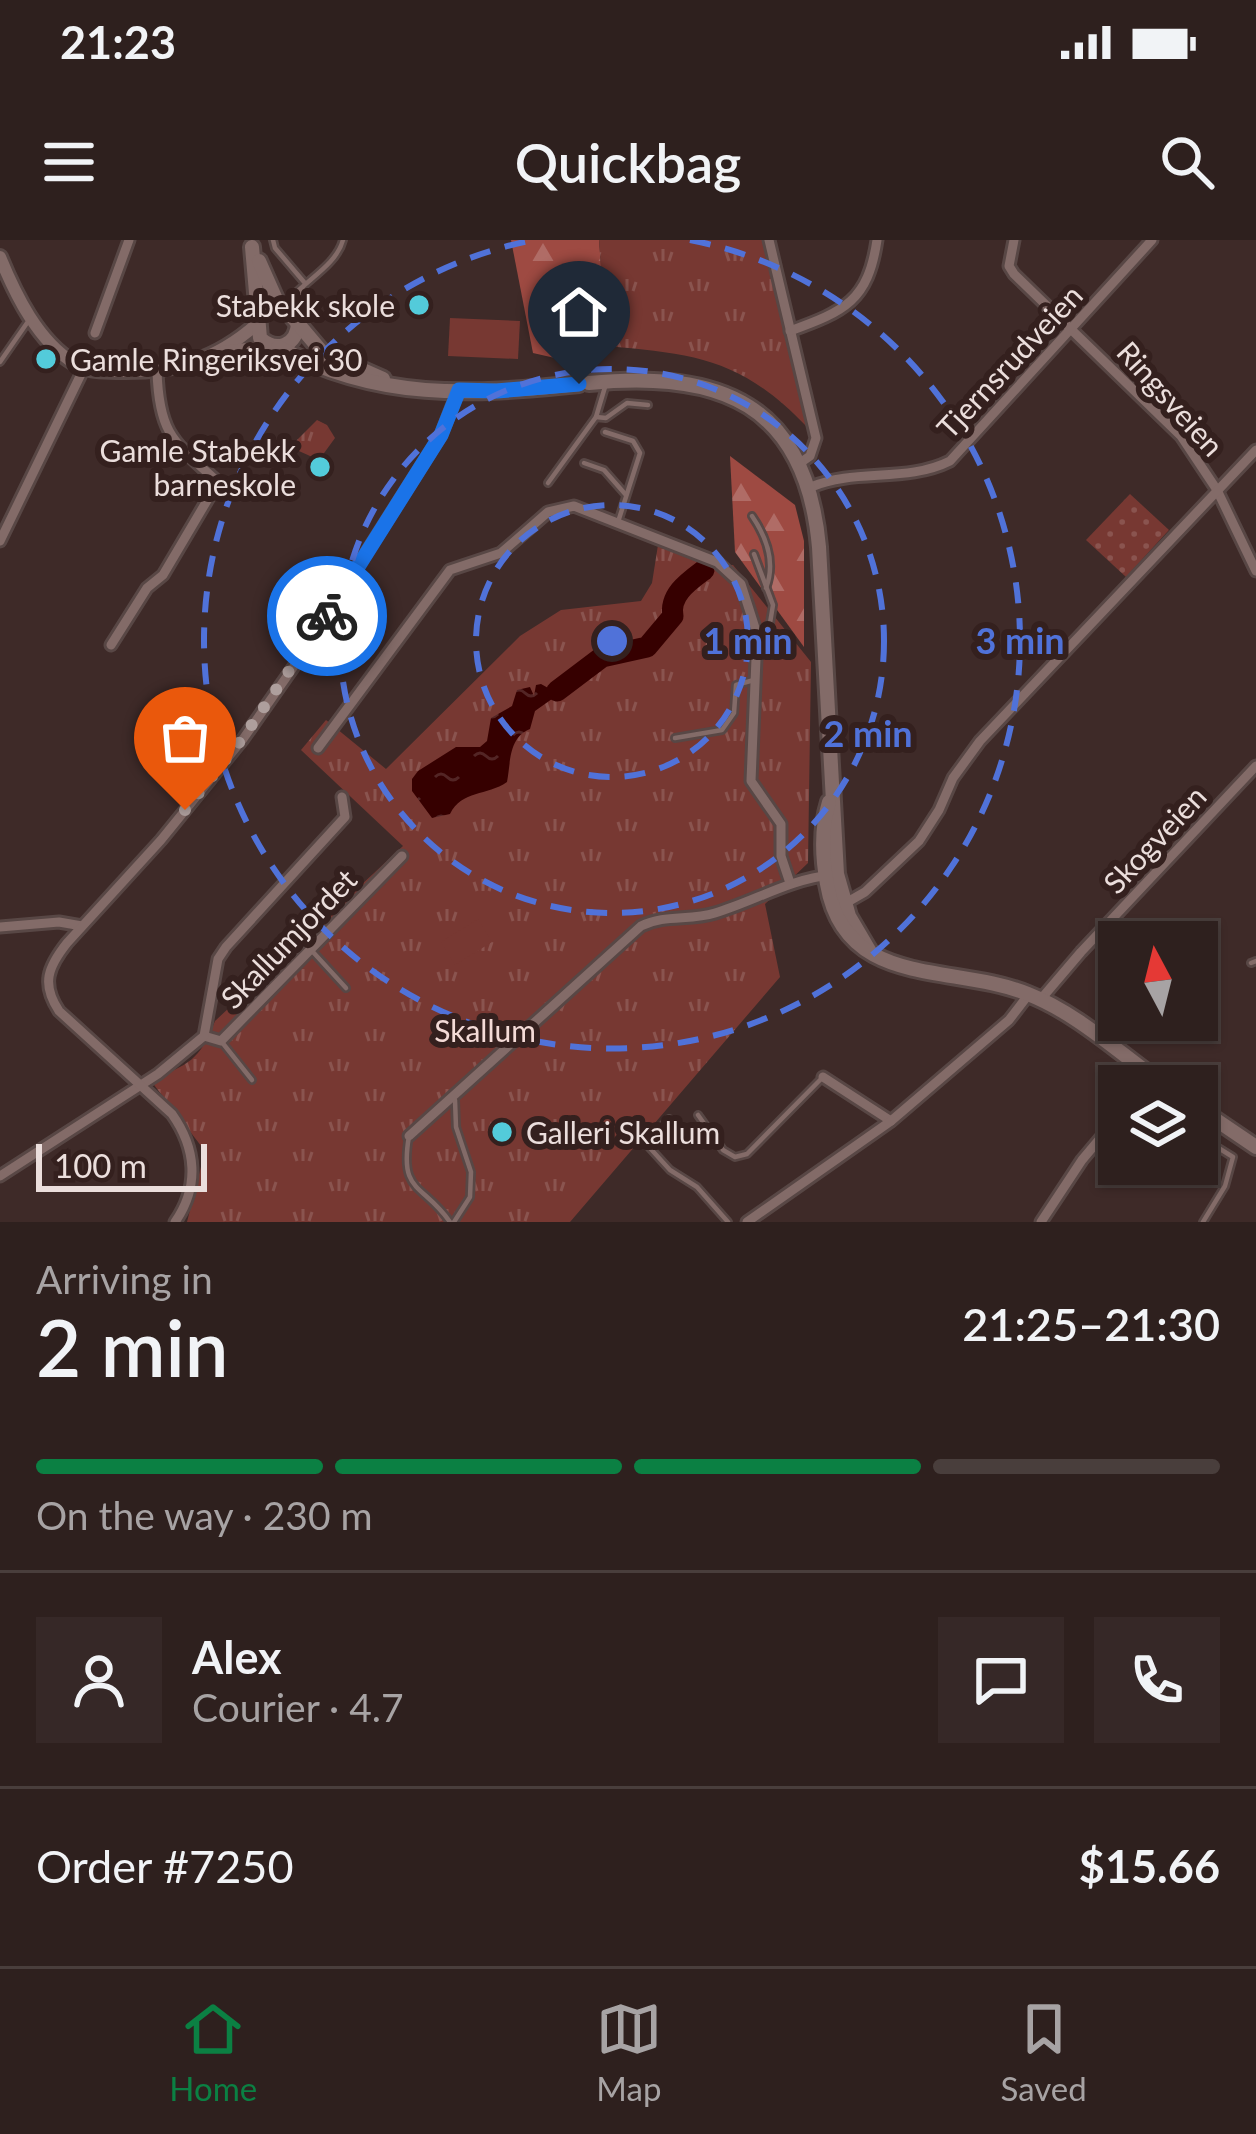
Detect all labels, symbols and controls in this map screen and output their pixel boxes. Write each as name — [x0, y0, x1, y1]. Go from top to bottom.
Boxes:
text: 21:23 — [60, 15, 176, 69]
icon: menu — [36, 129, 102, 195]
icon: search — [1154, 129, 1220, 195]
text: Quickbag — [515, 130, 741, 195]
pin — [528, 261, 630, 384]
street label: Tjernsrudveien — [929, 277, 1089, 445]
icon: home — [546, 279, 612, 345]
place label: Stabekk skole — [216, 287, 395, 323]
marker: Stabekk skole — [406, 292, 432, 318]
street label: Ringsveien — [1110, 333, 1232, 463]
place label: Gamle Ringeriksvei 30 — [70, 341, 362, 377]
marker: Gamle Ringeriksvei 30 — [33, 346, 59, 372]
place label: Gamle Stabekk barneskole — [100, 432, 297, 502]
marker: Gamle Stabekk barneskole — [307, 454, 333, 480]
courier — [267, 556, 387, 676]
icon: bike — [294, 583, 360, 649]
text: 1 min — [703, 618, 793, 662]
text: 3 min — [975, 618, 1065, 662]
centre of rings — [591, 620, 633, 662]
pin — [134, 687, 236, 810]
icon: bag — [152, 705, 218, 771]
text: 2 min — [823, 711, 913, 755]
street label: Skogveien — [1095, 778, 1213, 900]
street label: Skallumjordet — [213, 861, 363, 1015]
north arrow — [1098, 921, 1218, 1041]
map controls — [1098, 921, 1218, 1185]
park label: Skallum — [434, 1012, 536, 1048]
button: layers — [1098, 1065, 1218, 1185]
place label: Galleri Skallum — [526, 1114, 720, 1150]
marker: Galleri Skallum — [489, 1119, 515, 1145]
scale bar — [36, 1138, 207, 1191]
text: 100 m — [54, 1145, 147, 1185]
text: Arriving in — [36, 1256, 213, 1302]
text: 21:25–21:30 — [962, 1297, 1220, 1351]
text: 2 min — [36, 1300, 229, 1394]
text: On the way · 230 m — [36, 1492, 373, 1538]
button: person — [36, 1617, 162, 1743]
button: chat — [938, 1617, 1064, 1743]
button: phone — [1094, 1617, 1220, 1743]
text: Alex — [192, 1630, 282, 1684]
text: Courier · 4.7 — [192, 1684, 404, 1730]
text: Order #7250 — [36, 1839, 294, 1893]
text: $15.66 — [1079, 1839, 1220, 1893]
tab: Home — [169, 1996, 257, 2108]
tab: Map — [596, 1996, 662, 2108]
tab: Saved — [1000, 1996, 1087, 2108]

